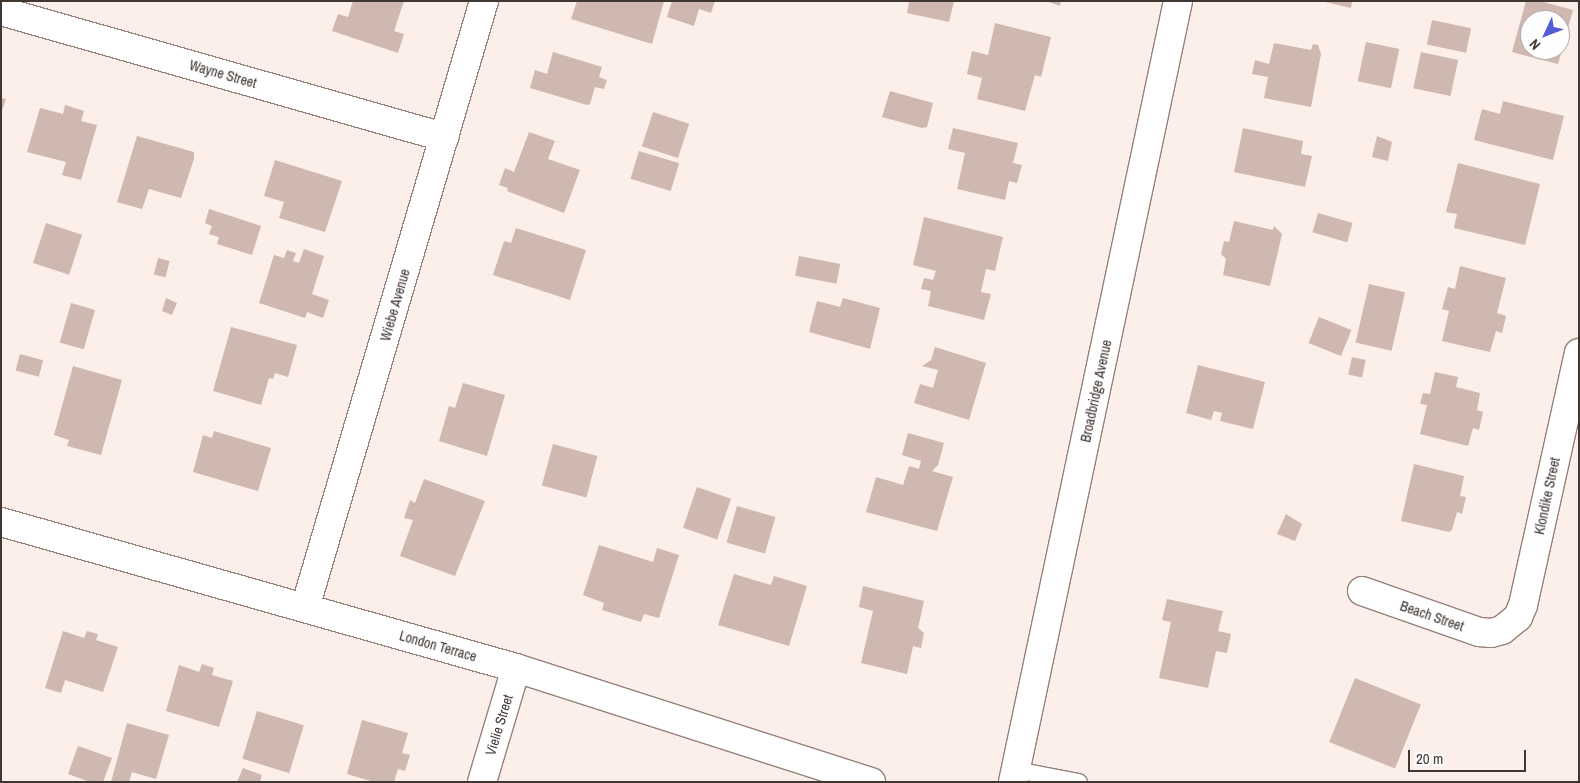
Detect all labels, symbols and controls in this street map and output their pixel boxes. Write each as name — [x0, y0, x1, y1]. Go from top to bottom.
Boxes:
north arrow — [1520, 10, 1570, 60]
text: N — [1525, 35, 1544, 54]
street label: Wayne Street — [187, 56, 259, 92]
street label: Wiebe Avenue — [377, 267, 413, 343]
street label: Broadbridge Avenue — [1077, 338, 1115, 444]
street label: Klondike Street — [1531, 456, 1563, 536]
street label: Beach Street — [1398, 597, 1466, 635]
street label: London Terrace — [397, 627, 479, 665]
street label: Vielie Street — [482, 692, 516, 758]
scale bar — [1410, 740, 1528, 772]
text: 20 m — [1416, 748, 1443, 769]

